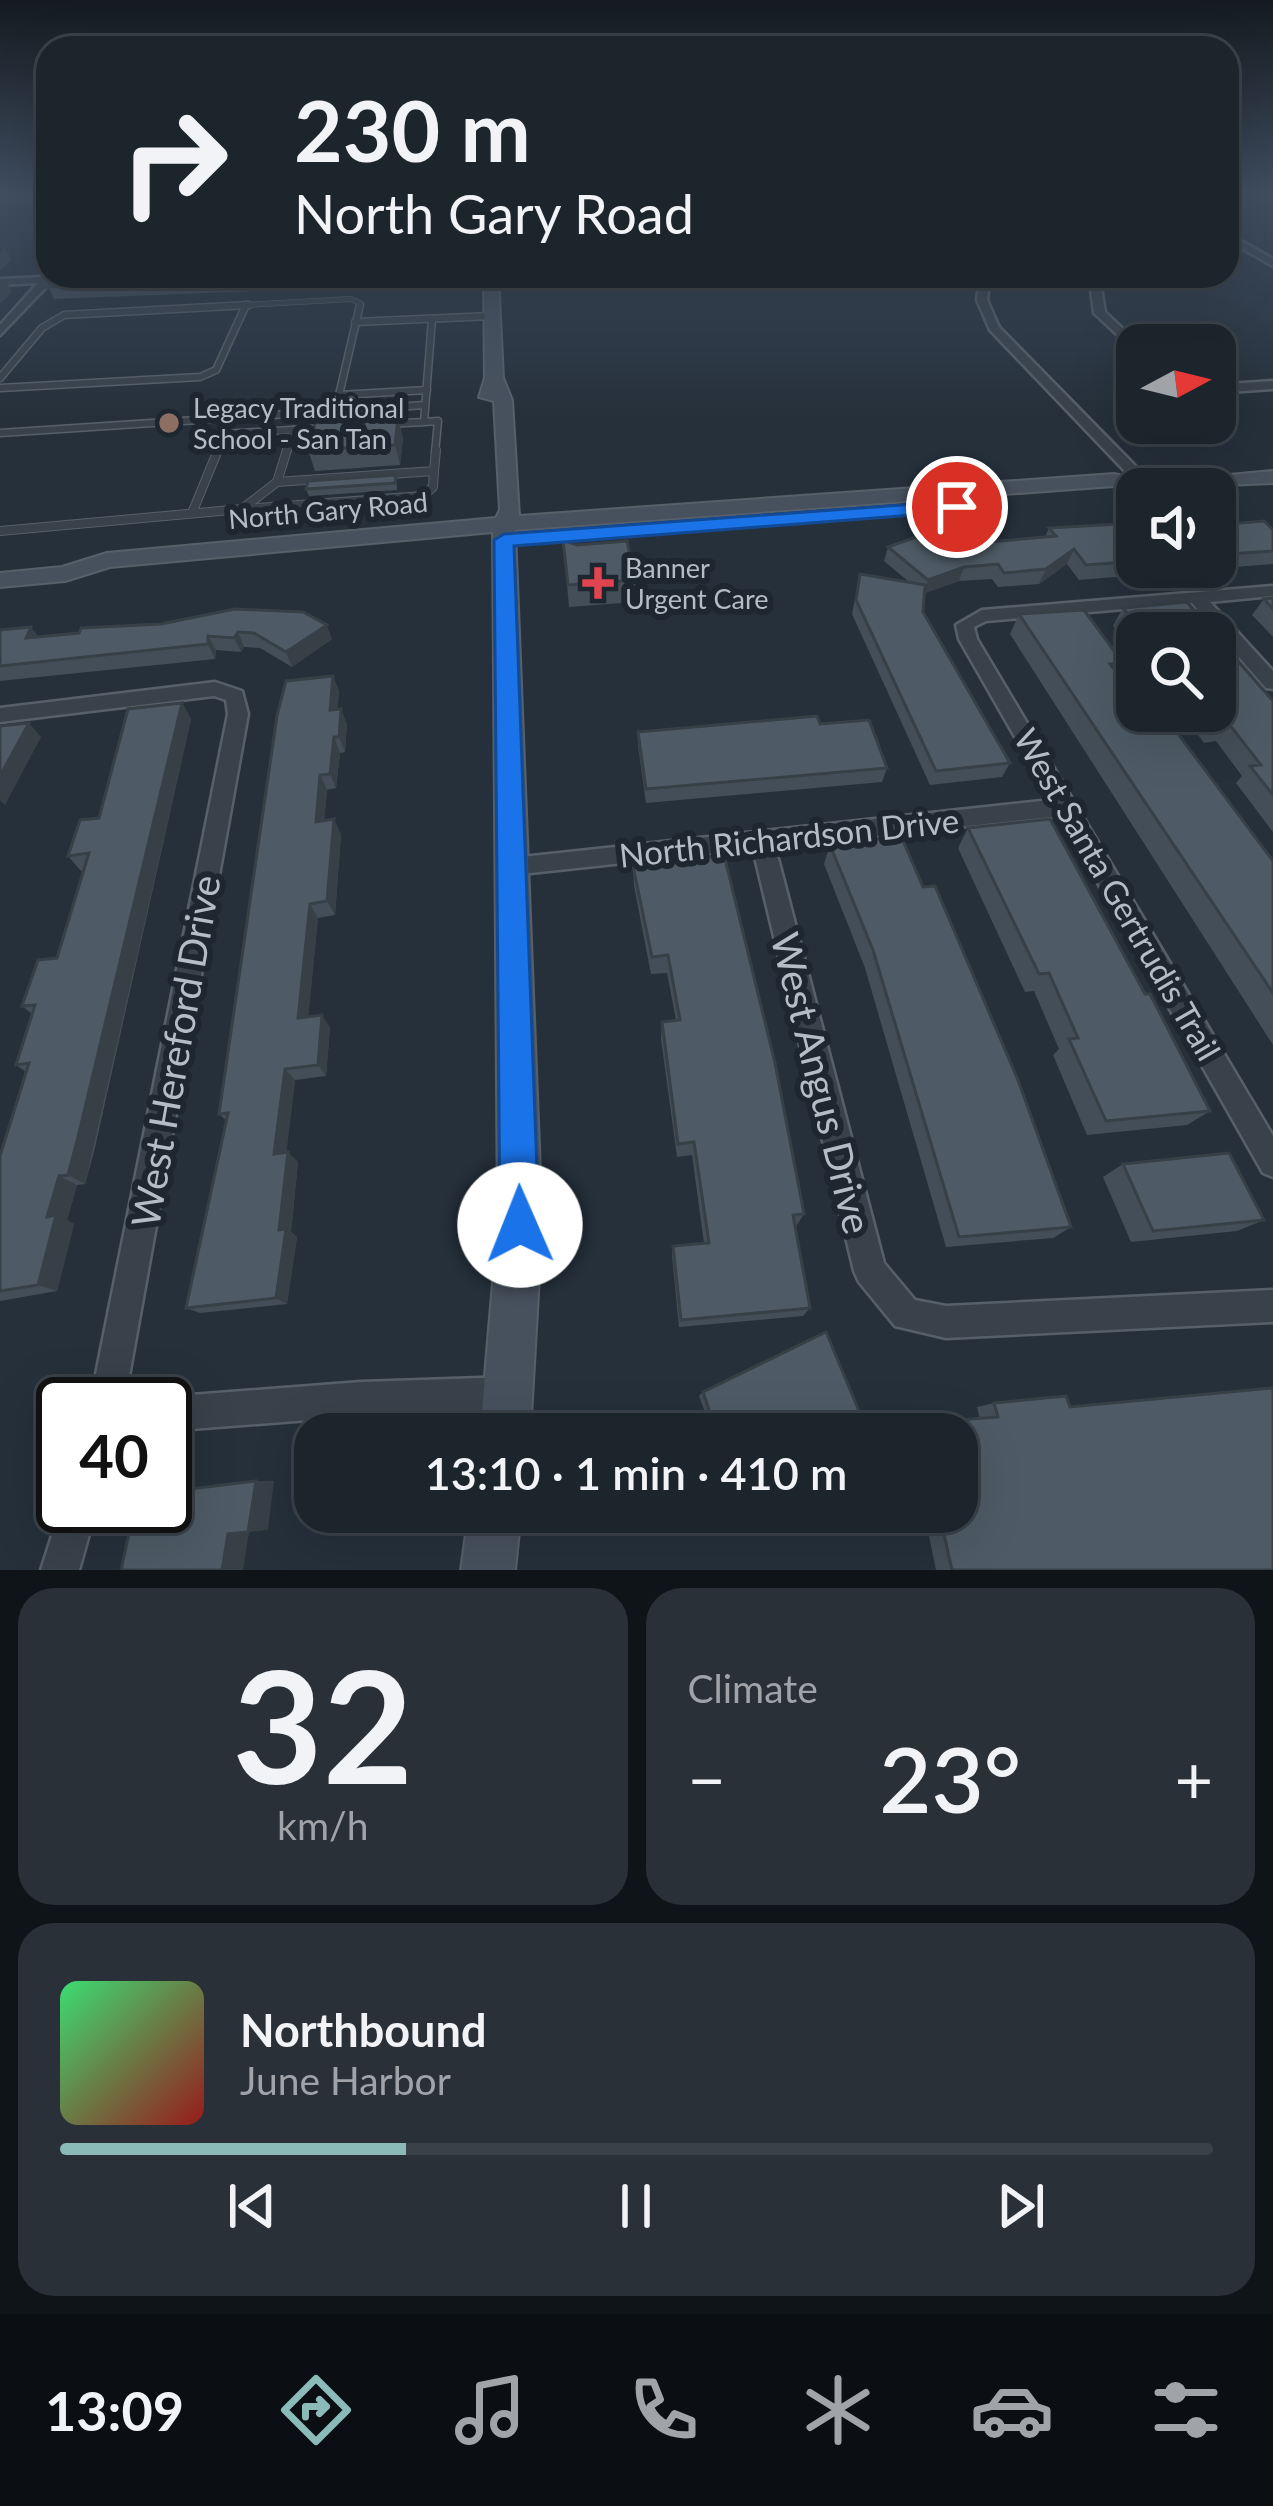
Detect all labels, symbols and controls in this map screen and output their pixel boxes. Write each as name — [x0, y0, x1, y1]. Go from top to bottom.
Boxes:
text: 230 m — [294, 79, 531, 180]
icon: right — [96, 84, 252, 240]
text: North Gary Road — [294, 181, 694, 246]
north arrow — [1116, 324, 1236, 444]
map controls — [1116, 324, 1236, 732]
place label: Legacy Traditional School - San Tan — [193, 391, 404, 455]
marker: Legacy Traditional School - San Tan — [156, 410, 182, 436]
pin — [906, 456, 1008, 558]
button: sound — [1116, 468, 1236, 588]
icon: arrive — [924, 474, 990, 540]
street label: North Gary Road — [227, 485, 429, 535]
place label: Banner Urgent Care — [625, 551, 769, 615]
marker: Banner Urgent Care — [582, 567, 614, 599]
button: search — [1116, 612, 1236, 732]
street label: West Santa Gertrudis Trail — [1007, 721, 1229, 1067]
street label: North Richardson Drive — [617, 799, 961, 875]
street label: West Hereford Drive — [121, 871, 229, 1231]
street label: West Angus Drive — [762, 928, 882, 1238]
position arrow — [457, 1162, 583, 1288]
speed limit sign: 40 — [36, 1377, 192, 1533]
text: 13:10 · 1 min · 410 m — [425, 1446, 847, 1500]
text: 32 — [232, 1630, 413, 1817]
text: Climate — [688, 1665, 818, 1711]
text: 23° — [879, 1724, 1021, 1832]
text: − — [688, 1739, 726, 1818]
text: + — [1175, 1739, 1213, 1818]
text: km/h — [277, 1802, 368, 1848]
text: Northbound — [240, 2003, 486, 2057]
text: June Harbor — [240, 2057, 451, 2103]
icon: previous — [219, 2173, 285, 2239]
icon: pause — [603, 2173, 669, 2239]
icon: next — [988, 2173, 1054, 2239]
icon: directions — [274, 2368, 358, 2452]
icon: music — [448, 2368, 532, 2452]
icon: phone — [622, 2368, 706, 2452]
icon: climate — [796, 2368, 880, 2452]
icon: car — [970, 2368, 1054, 2452]
icon: filters — [1144, 2368, 1228, 2452]
text: 13:09 — [45, 2378, 184, 2443]

